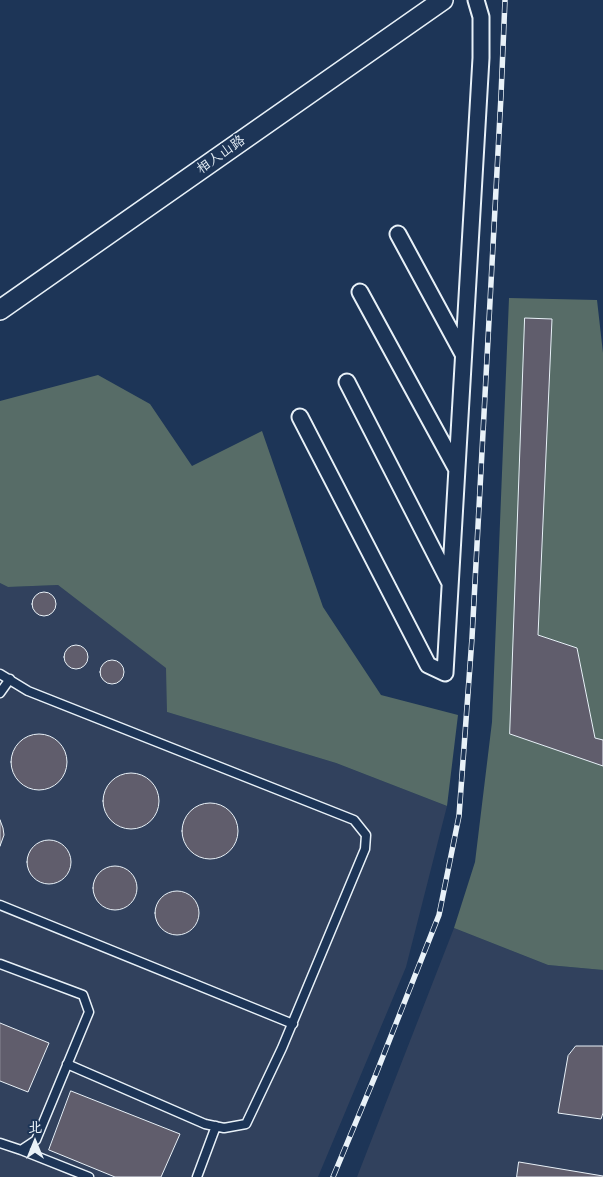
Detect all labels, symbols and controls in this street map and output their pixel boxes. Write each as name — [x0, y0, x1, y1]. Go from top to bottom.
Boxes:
street label: 相人山路 — [193, 132, 249, 178]
north arrow — [10, 1117, 60, 1167]
text: 北 — [28, 1118, 42, 1136]

